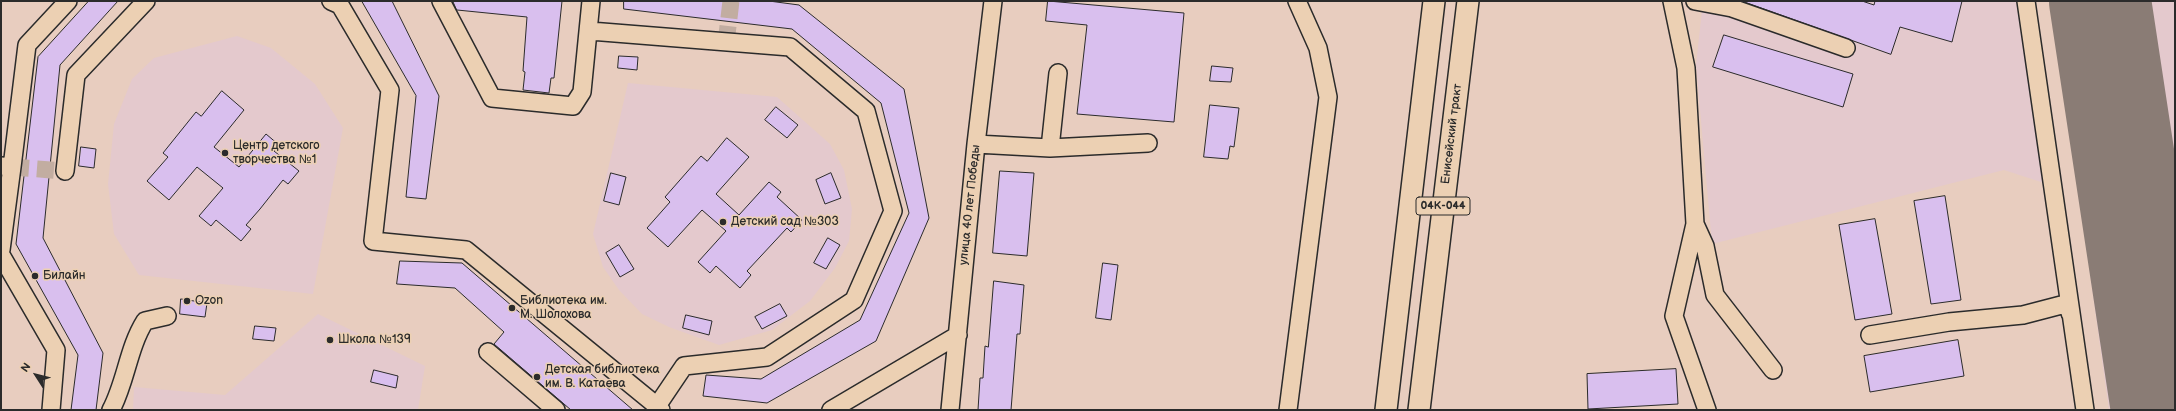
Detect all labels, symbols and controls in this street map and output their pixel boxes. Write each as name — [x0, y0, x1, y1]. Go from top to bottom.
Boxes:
street label: Енисейский тракт — [1439, 83, 1465, 185]
place label: Центр детского творчества №1 — [233, 139, 320, 167]
street label: улица 40 лет Победы — [957, 144, 983, 266]
marker: Центр детского творчества №1 — [220, 148, 230, 158]
road number: 04К-044 — [1416, 197, 1470, 215]
place label: Детский сад №303 — [731, 215, 839, 229]
marker: Детский сад №303 — [718, 217, 728, 227]
place label: Билайн — [43, 269, 86, 283]
marker: Билайн — [30, 271, 40, 281]
place label: Ozon — [195, 294, 223, 308]
place label: Библиотека им. М. Шолохова — [520, 294, 607, 322]
marker: Ozon — [182, 296, 192, 306]
marker: Библиотека им. М. Шолохова — [507, 303, 517, 313]
place label: Школа №139 — [338, 333, 411, 347]
marker: Школа №139 — [325, 335, 335, 345]
north arrow — [16, 355, 56, 395]
text: N — [18, 360, 34, 375]
place label: Детская библиотека им. В. Катаева — [545, 363, 660, 391]
marker: Детская библиотека им. В. Катаева — [532, 372, 542, 382]

